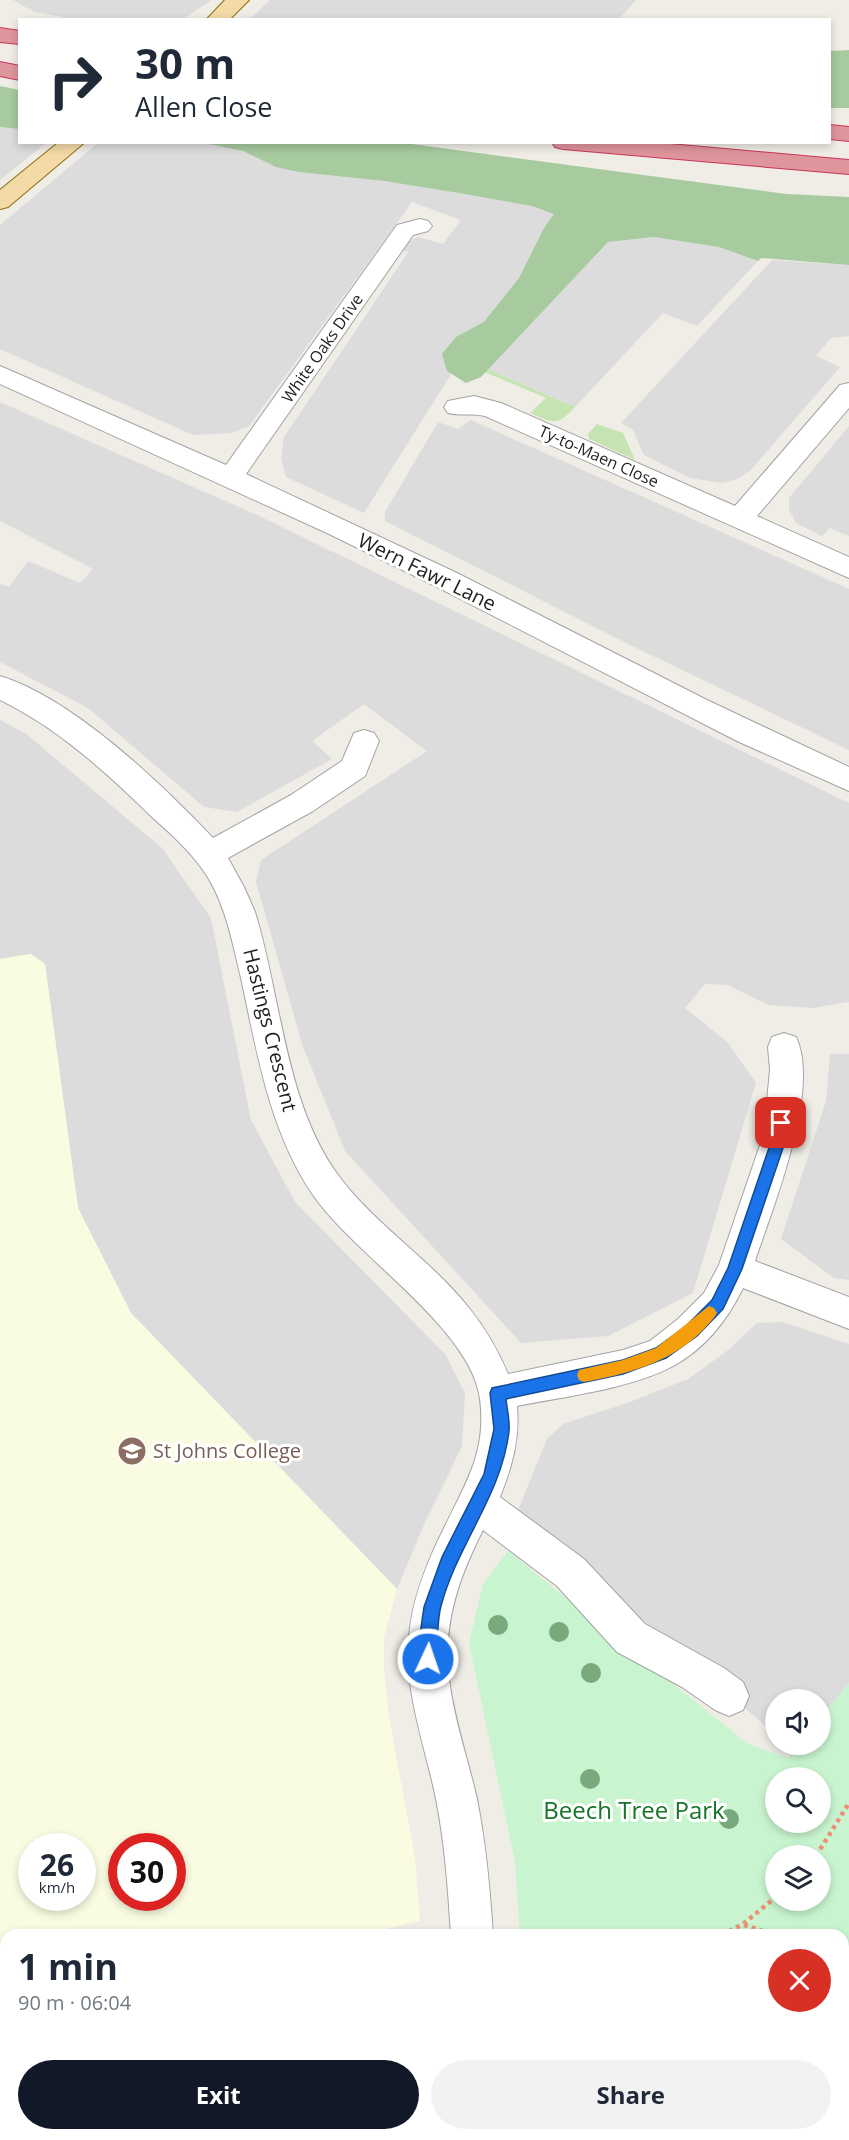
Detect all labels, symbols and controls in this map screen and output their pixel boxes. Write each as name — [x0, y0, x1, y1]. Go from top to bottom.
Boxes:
text: 30 m — [135, 34, 235, 91]
icon: right — [36, 42, 114, 120]
text: Allen Close — [135, 88, 273, 125]
street label: White Oaks Drive — [276, 289, 368, 407]
street label: Ty-to-Maen Close — [536, 420, 662, 492]
street label: Wern Fawr Lane — [354, 526, 501, 617]
street label: Hastings Crescent — [237, 946, 304, 1114]
pin — [755, 1097, 806, 1148]
icon: arrive — [764, 1106, 797, 1139]
school or university icon: St Johns College — [116, 1435, 148, 1467]
place label: St Johns College — [153, 1437, 301, 1464]
position arrow — [396, 1627, 460, 1691]
map controls — [765, 1689, 831, 1911]
button: sound — [765, 1689, 831, 1755]
button: search — [765, 1767, 831, 1833]
park label: Beech Tree Park — [543, 1793, 725, 1826]
speed limit sign: 30 — [108, 1833, 186, 1911]
text: 26 — [40, 1844, 74, 1885]
button: layers — [765, 1845, 831, 1911]
text: km/h — [39, 1877, 75, 1897]
text: 1 min — [18, 1942, 118, 1991]
button: close — [768, 1949, 831, 2012]
text: 90 m · 06:04 — [18, 1989, 131, 2016]
button: Exit — [18, 2060, 419, 2129]
button: Share — [431, 2060, 831, 2129]

